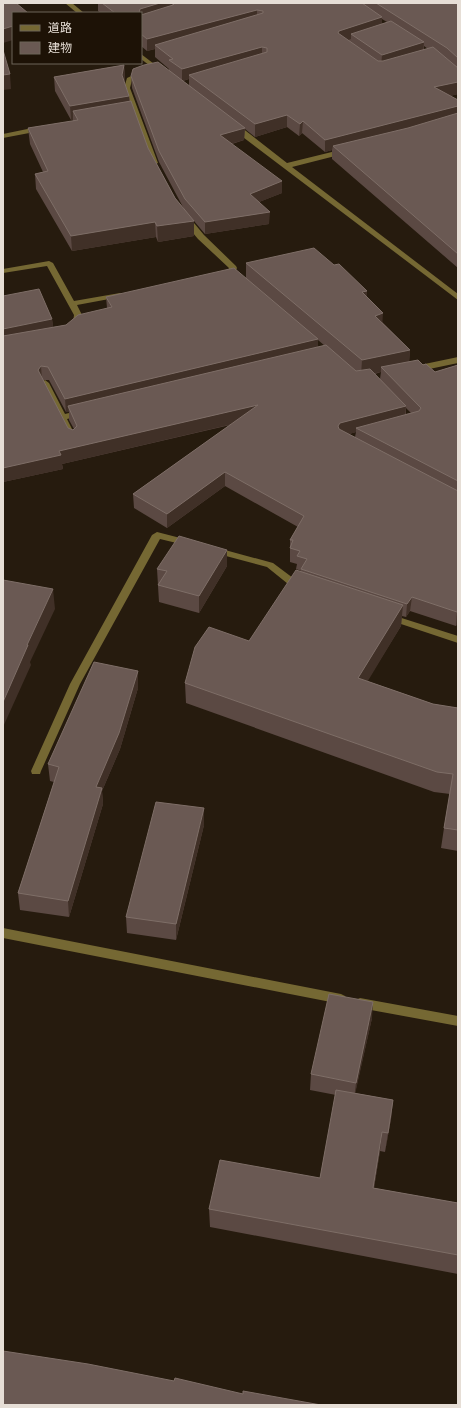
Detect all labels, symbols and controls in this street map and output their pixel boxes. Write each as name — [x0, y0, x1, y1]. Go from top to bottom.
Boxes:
legend — [12, 12, 142, 64]
text: 道路 — [48, 19, 72, 36]
text: 建物 — [48, 39, 72, 56]

